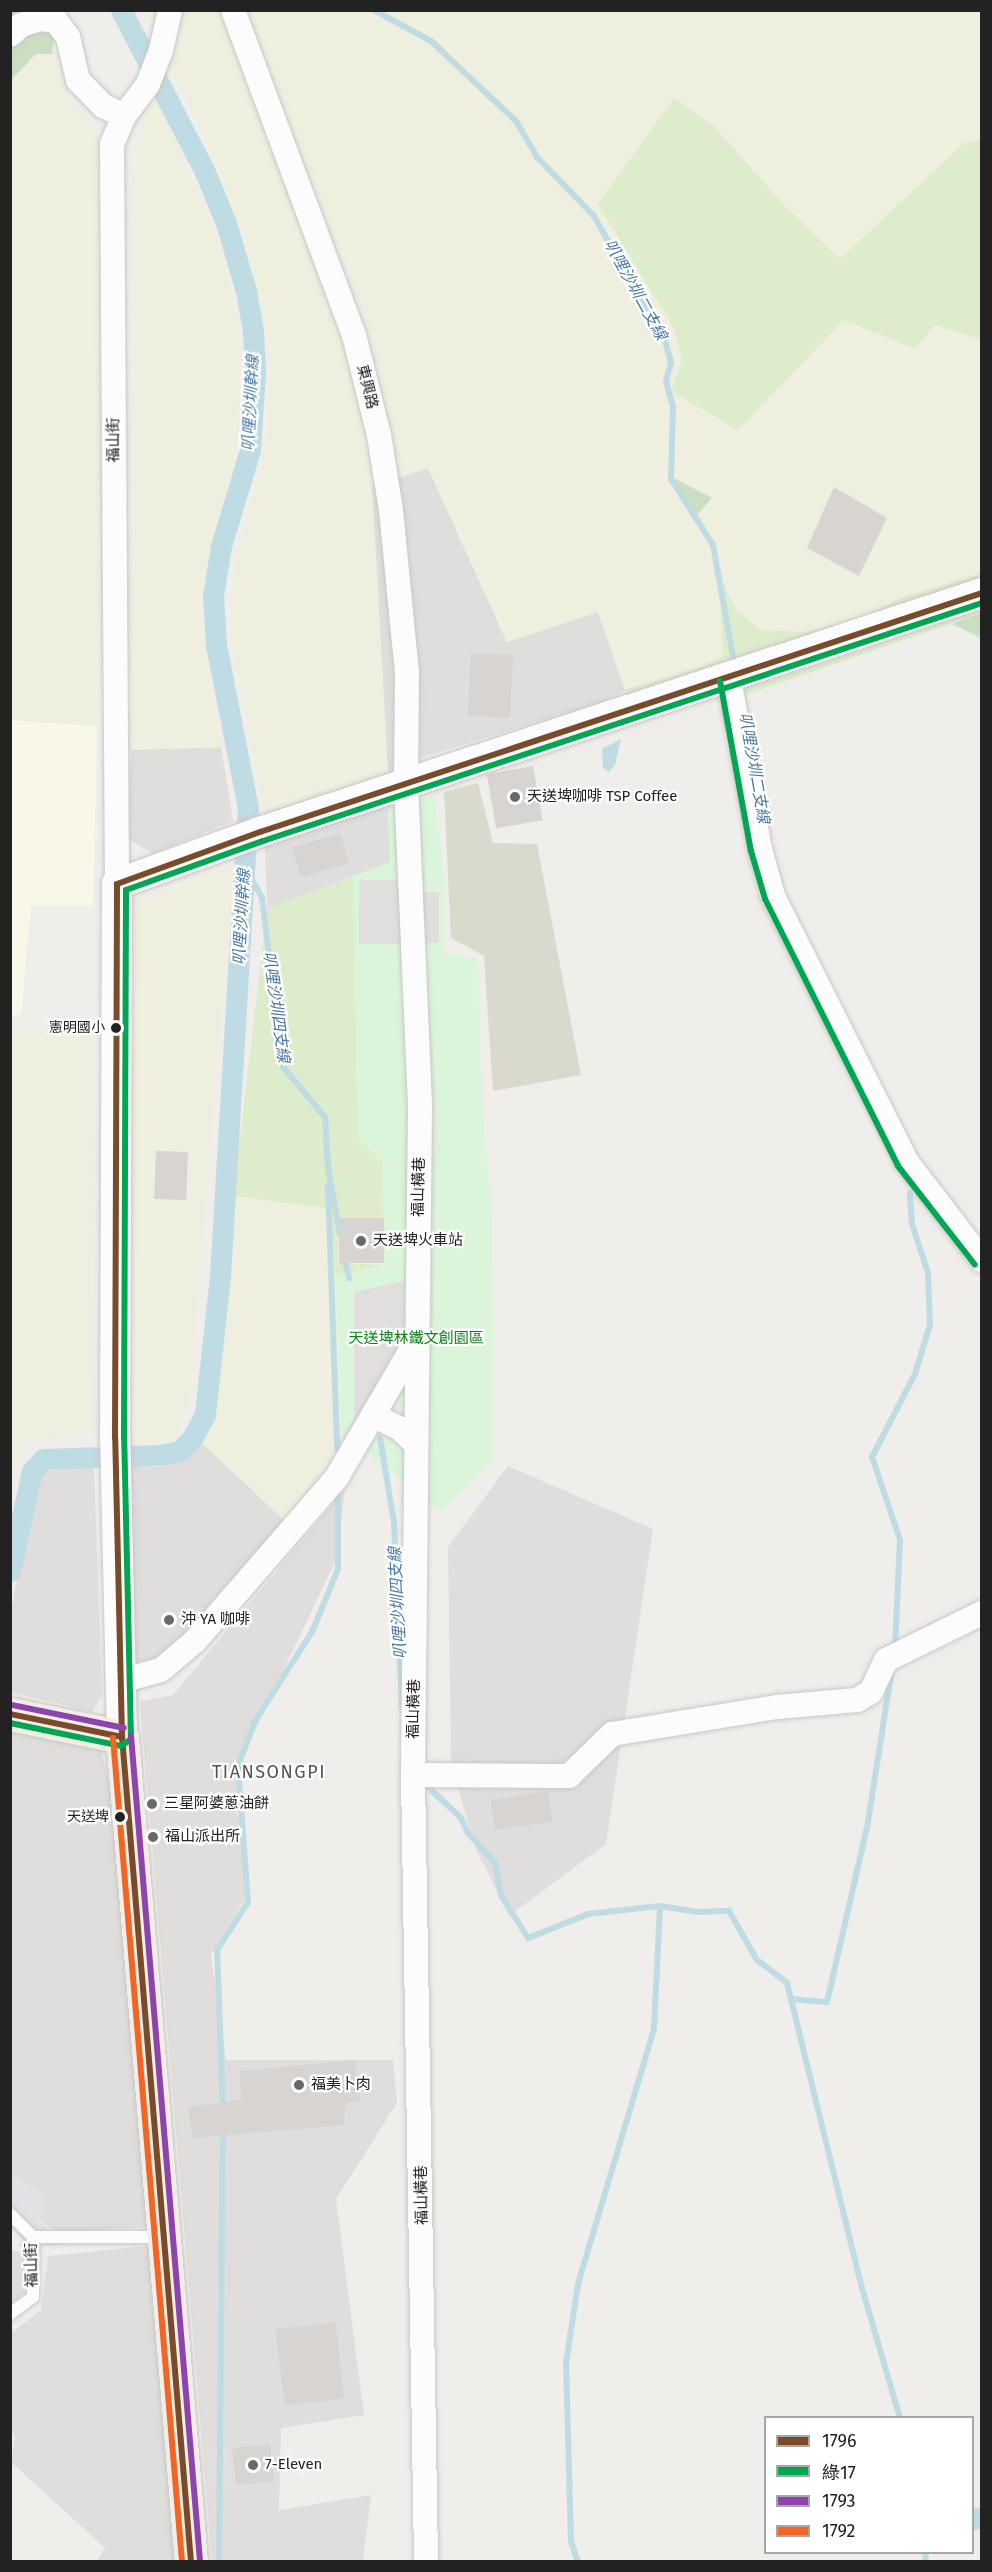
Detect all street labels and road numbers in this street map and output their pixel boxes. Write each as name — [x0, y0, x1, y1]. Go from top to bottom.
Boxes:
street label: 東興路 — [353, 363, 381, 411]
street label: 福山街 — [105, 418, 123, 462]
street label: 福山橫巷 — [409, 1157, 429, 1217]
street label: 福山橫巷 — [404, 1679, 424, 1739]
street label: 福山橫巷 — [412, 2165, 432, 2225]
street label: 福山街 — [23, 2242, 41, 2288]

